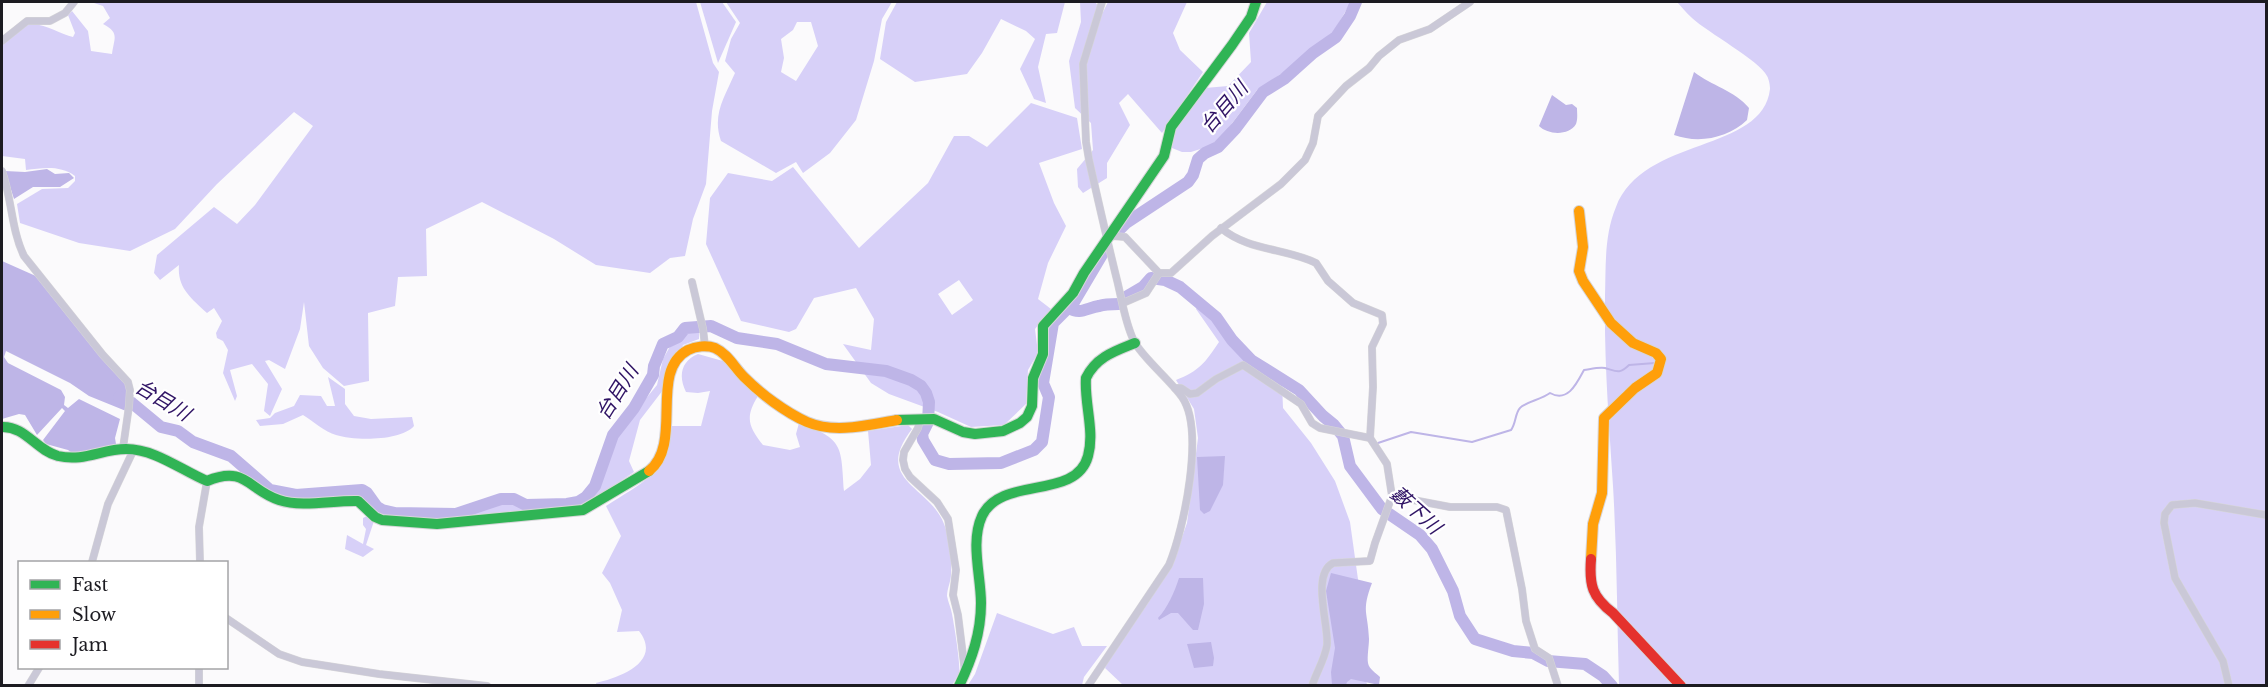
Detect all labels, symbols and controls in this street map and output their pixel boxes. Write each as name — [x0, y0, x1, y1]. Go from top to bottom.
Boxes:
water label: 台目川 — [1195, 75, 1254, 138]
water label: 台目川 — [591, 359, 644, 424]
water label: 台目川 — [131, 374, 197, 427]
water label: 藪下川 — [1386, 481, 1448, 540]
legend — [18, 561, 228, 669]
text: Fast — [72, 574, 109, 596]
text: Slow — [72, 604, 117, 626]
text: Jam — [70, 634, 108, 656]

